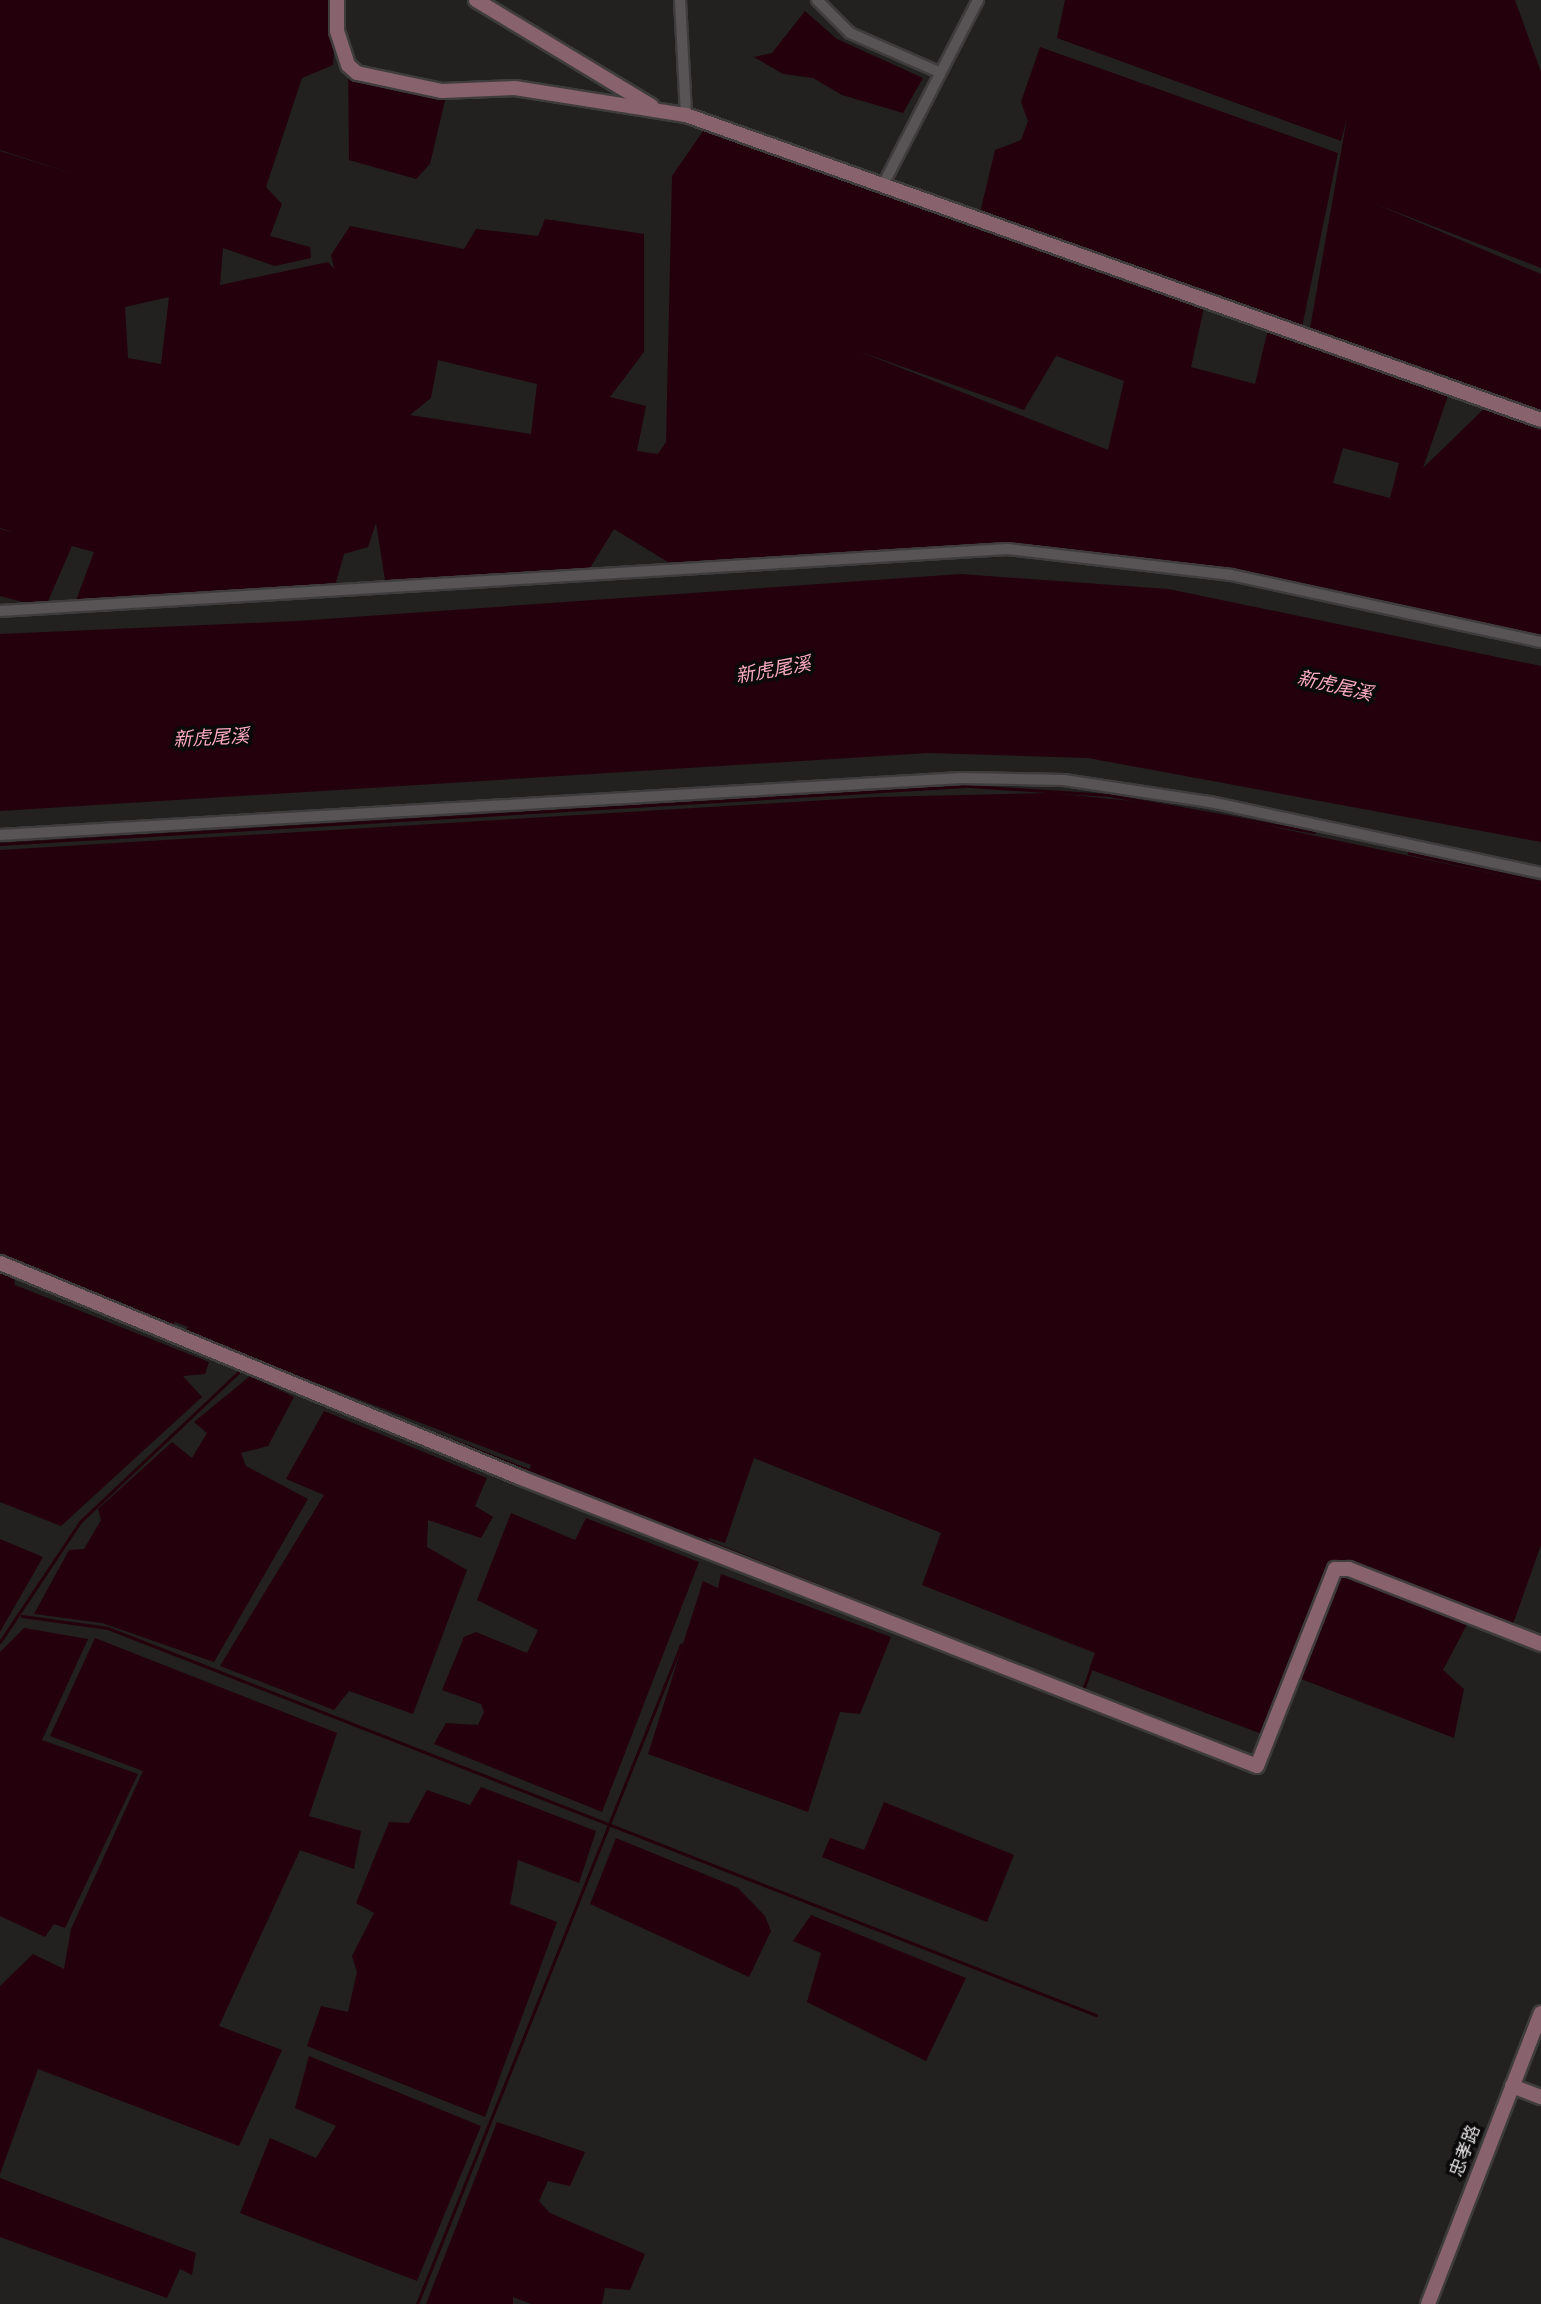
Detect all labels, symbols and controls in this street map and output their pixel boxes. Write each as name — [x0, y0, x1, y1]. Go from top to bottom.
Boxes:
water label: 新虎尾溪 — [734, 651, 812, 687]
water label: 新虎尾溪 — [1295, 665, 1375, 705]
water label: 新虎尾溪 — [172, 724, 250, 750]
street label: 忠孝路 — [1445, 2122, 1485, 2180]

